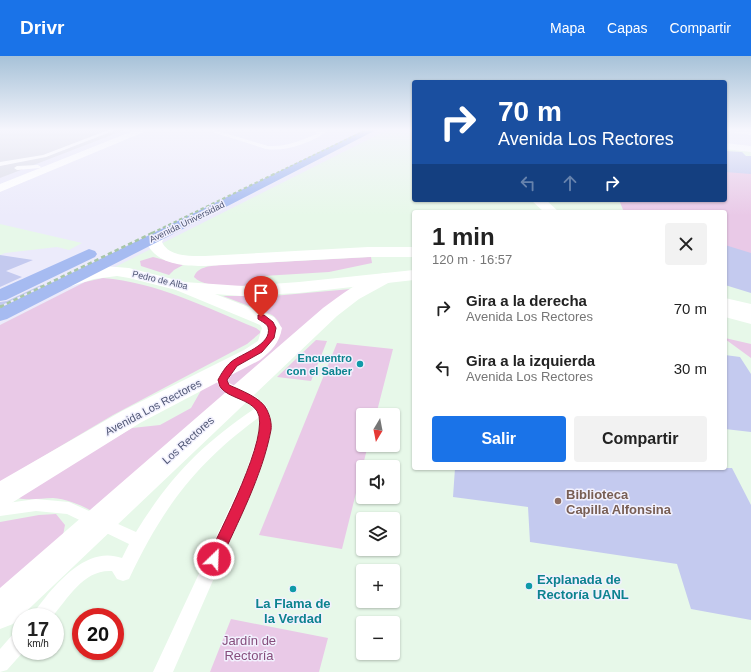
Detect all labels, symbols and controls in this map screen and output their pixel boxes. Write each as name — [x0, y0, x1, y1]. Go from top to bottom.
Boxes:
text: Drivr — [20, 17, 64, 38]
text: Mapa — [550, 20, 585, 36]
text: Capas — [607, 20, 648, 36]
text: Compartir — [670, 20, 731, 36]
icon: right — [432, 96, 484, 148]
text: 70 m — [498, 96, 562, 127]
text: Avenida Los Rectores — [498, 129, 674, 149]
icon: left — [517, 172, 539, 194]
icon: ahead — [559, 172, 581, 194]
icon: right — [601, 172, 623, 194]
street label: Avenida Universidad — [148, 199, 226, 245]
text: 1 min — [432, 223, 495, 250]
button: close — [665, 223, 707, 265]
text: 120 m · 16:57 — [432, 252, 512, 267]
street label: Pedro de Alba — [131, 269, 189, 291]
pin — [244, 276, 278, 317]
icon: arrive — [250, 282, 272, 304]
text: Gira a la derecha — [466, 292, 587, 309]
icon: right — [432, 297, 454, 319]
text: 70 m — [674, 300, 707, 317]
text: Avenida Los Rectores — [466, 309, 593, 324]
place label: Encuentro con el Saber — [287, 352, 353, 377]
text: Gira a la izquierda — [466, 352, 595, 369]
icon: left — [432, 357, 454, 379]
marker: Encuentro con el Saber — [355, 359, 365, 369]
text: 30 m — [674, 360, 707, 377]
text: Avenida Los Rectores — [466, 369, 593, 384]
street label: Avenida Los Rectores — [103, 376, 204, 438]
north arrow — [356, 408, 400, 452]
map controls — [356, 408, 400, 660]
street label: Los Rectores — [160, 414, 216, 466]
button: Salir — [432, 416, 566, 462]
button: Compartir — [574, 416, 707, 462]
button: sound — [356, 460, 400, 504]
place label: Biblioteca Capilla Alfonsina — [566, 487, 672, 517]
marker: Biblioteca Capilla Alfonsina — [553, 496, 563, 506]
button: layers — [356, 512, 400, 556]
position arrow — [193, 538, 235, 580]
button: + — [356, 564, 400, 608]
place label: Explanada de Rectoría UANL — [537, 572, 629, 602]
marker: Explanada de Rectoría UANL — [524, 581, 534, 591]
marker: La Flama de la Verdad — [288, 584, 298, 594]
place label: La Flama de la Verdad — [255, 596, 331, 626]
speed limit sign: 20 — [72, 608, 124, 660]
button: − — [356, 616, 400, 660]
text: 17 — [27, 618, 49, 640]
park label: Jardín de Rectoría — [222, 633, 276, 663]
text: km/h — [27, 638, 49, 649]

